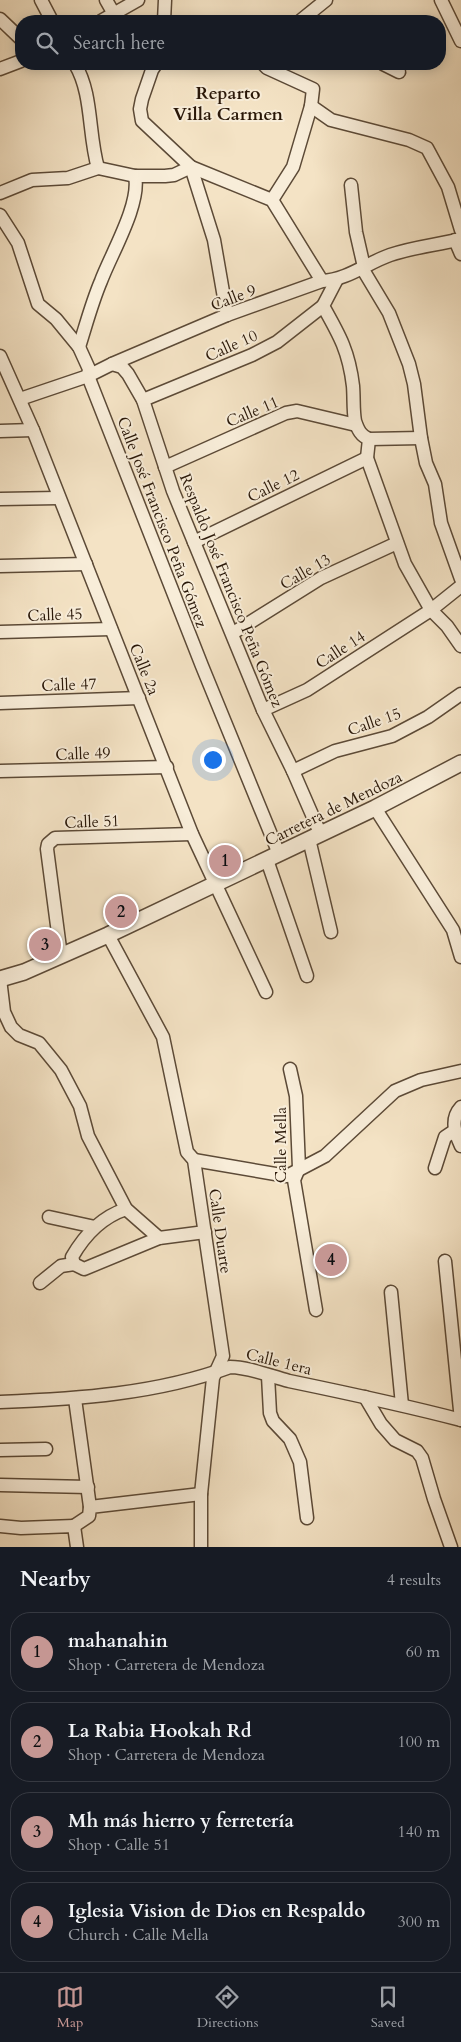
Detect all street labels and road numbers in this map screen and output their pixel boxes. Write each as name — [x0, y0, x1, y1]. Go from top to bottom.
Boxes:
street label: Calle 9 — [207, 279, 259, 317]
street label: Calle 10 — [202, 325, 261, 367]
street label: Calle 11 — [223, 391, 282, 433]
street label: Calle José Francisco Peña Gómez — [112, 414, 213, 631]
street label: Calle 12 — [244, 464, 303, 508]
street label: Respaldo José Francisco Peña Gómez — [174, 470, 288, 711]
street label: Calle 13 — [276, 549, 335, 595]
street label: Calle 45 — [27, 603, 83, 627]
street label: Calle 14 — [311, 626, 370, 674]
street label: Calle 2a — [124, 640, 164, 699]
street label: Calle 47 — [41, 673, 97, 697]
street label: Calle 15 — [345, 703, 404, 741]
street label: Calle 49 — [55, 742, 111, 766]
street label: Carretera de Mendoza — [261, 766, 406, 852]
street label: Calle 51 — [64, 810, 120, 834]
street label: Calle Mella — [270, 1107, 292, 1183]
street label: Calle Duarte — [203, 1187, 237, 1275]
street label: Calle 1era — [244, 1343, 314, 1381]

